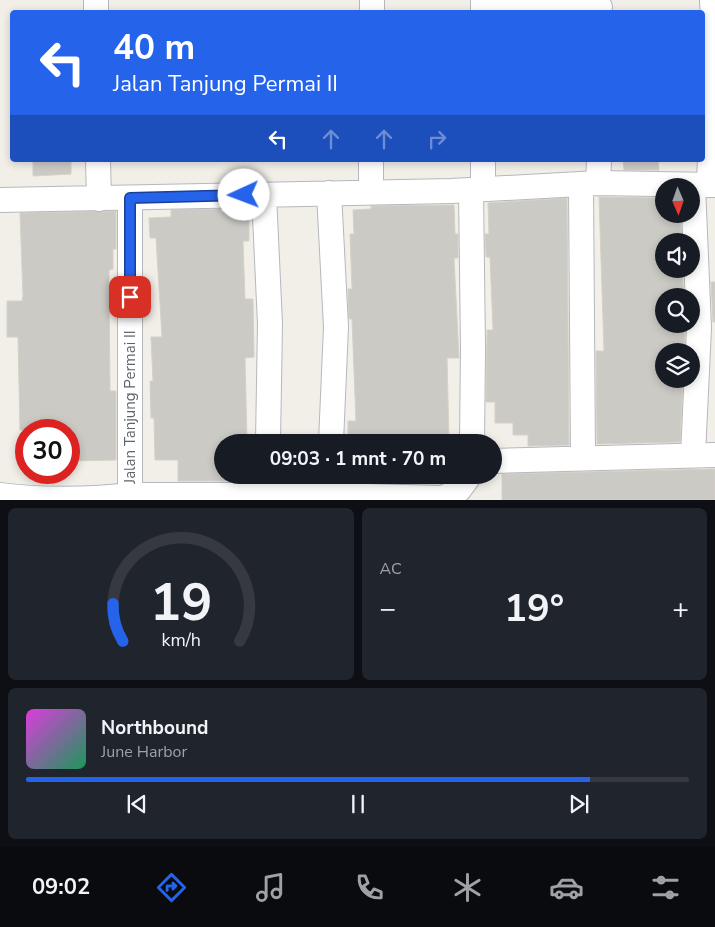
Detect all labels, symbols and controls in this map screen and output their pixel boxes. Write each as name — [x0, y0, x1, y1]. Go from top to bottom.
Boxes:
text: 40 m — [113, 24, 195, 71]
icon: left — [30, 30, 95, 95]
text: Jalan Tanjung Permai II — [113, 69, 338, 99]
icon: left — [264, 125, 292, 153]
icon: ahead — [317, 125, 345, 153]
icon: ahead — [370, 125, 398, 153]
icon: right — [423, 125, 451, 153]
position arrow — [217, 168, 269, 220]
north arrow — [655, 178, 700, 222]
map controls — [655, 178, 700, 388]
button: sound — [655, 233, 700, 278]
pin — [109, 276, 151, 318]
icon: arrive — [116, 283, 144, 311]
button: search — [655, 288, 700, 333]
street label: Jalan Tanjung Permai II — [120, 330, 140, 485]
button: layers — [655, 343, 700, 388]
speed limit sign: 30 — [15, 419, 80, 484]
text: 09:03 · 1 mnt · 70 m — [270, 446, 446, 472]
text: AC — [380, 558, 402, 580]
text: 19 — [150, 567, 212, 638]
text: 19° — [504, 583, 564, 634]
text: − — [380, 590, 396, 628]
text: + — [672, 590, 689, 628]
text: km/h — [161, 628, 200, 652]
text: Northbound — [101, 715, 208, 741]
text: June Harbor — [101, 741, 187, 763]
icon: previous — [123, 790, 151, 818]
icon: pause — [344, 790, 372, 818]
icon: next — [565, 790, 593, 818]
icon: directions — [154, 870, 189, 905]
icon: music — [253, 870, 288, 905]
icon: phone — [352, 870, 387, 905]
icon: climate — [450, 870, 485, 905]
icon: car — [549, 870, 584, 905]
icon: filters — [648, 870, 683, 905]
text: 09:02 — [32, 872, 90, 902]

